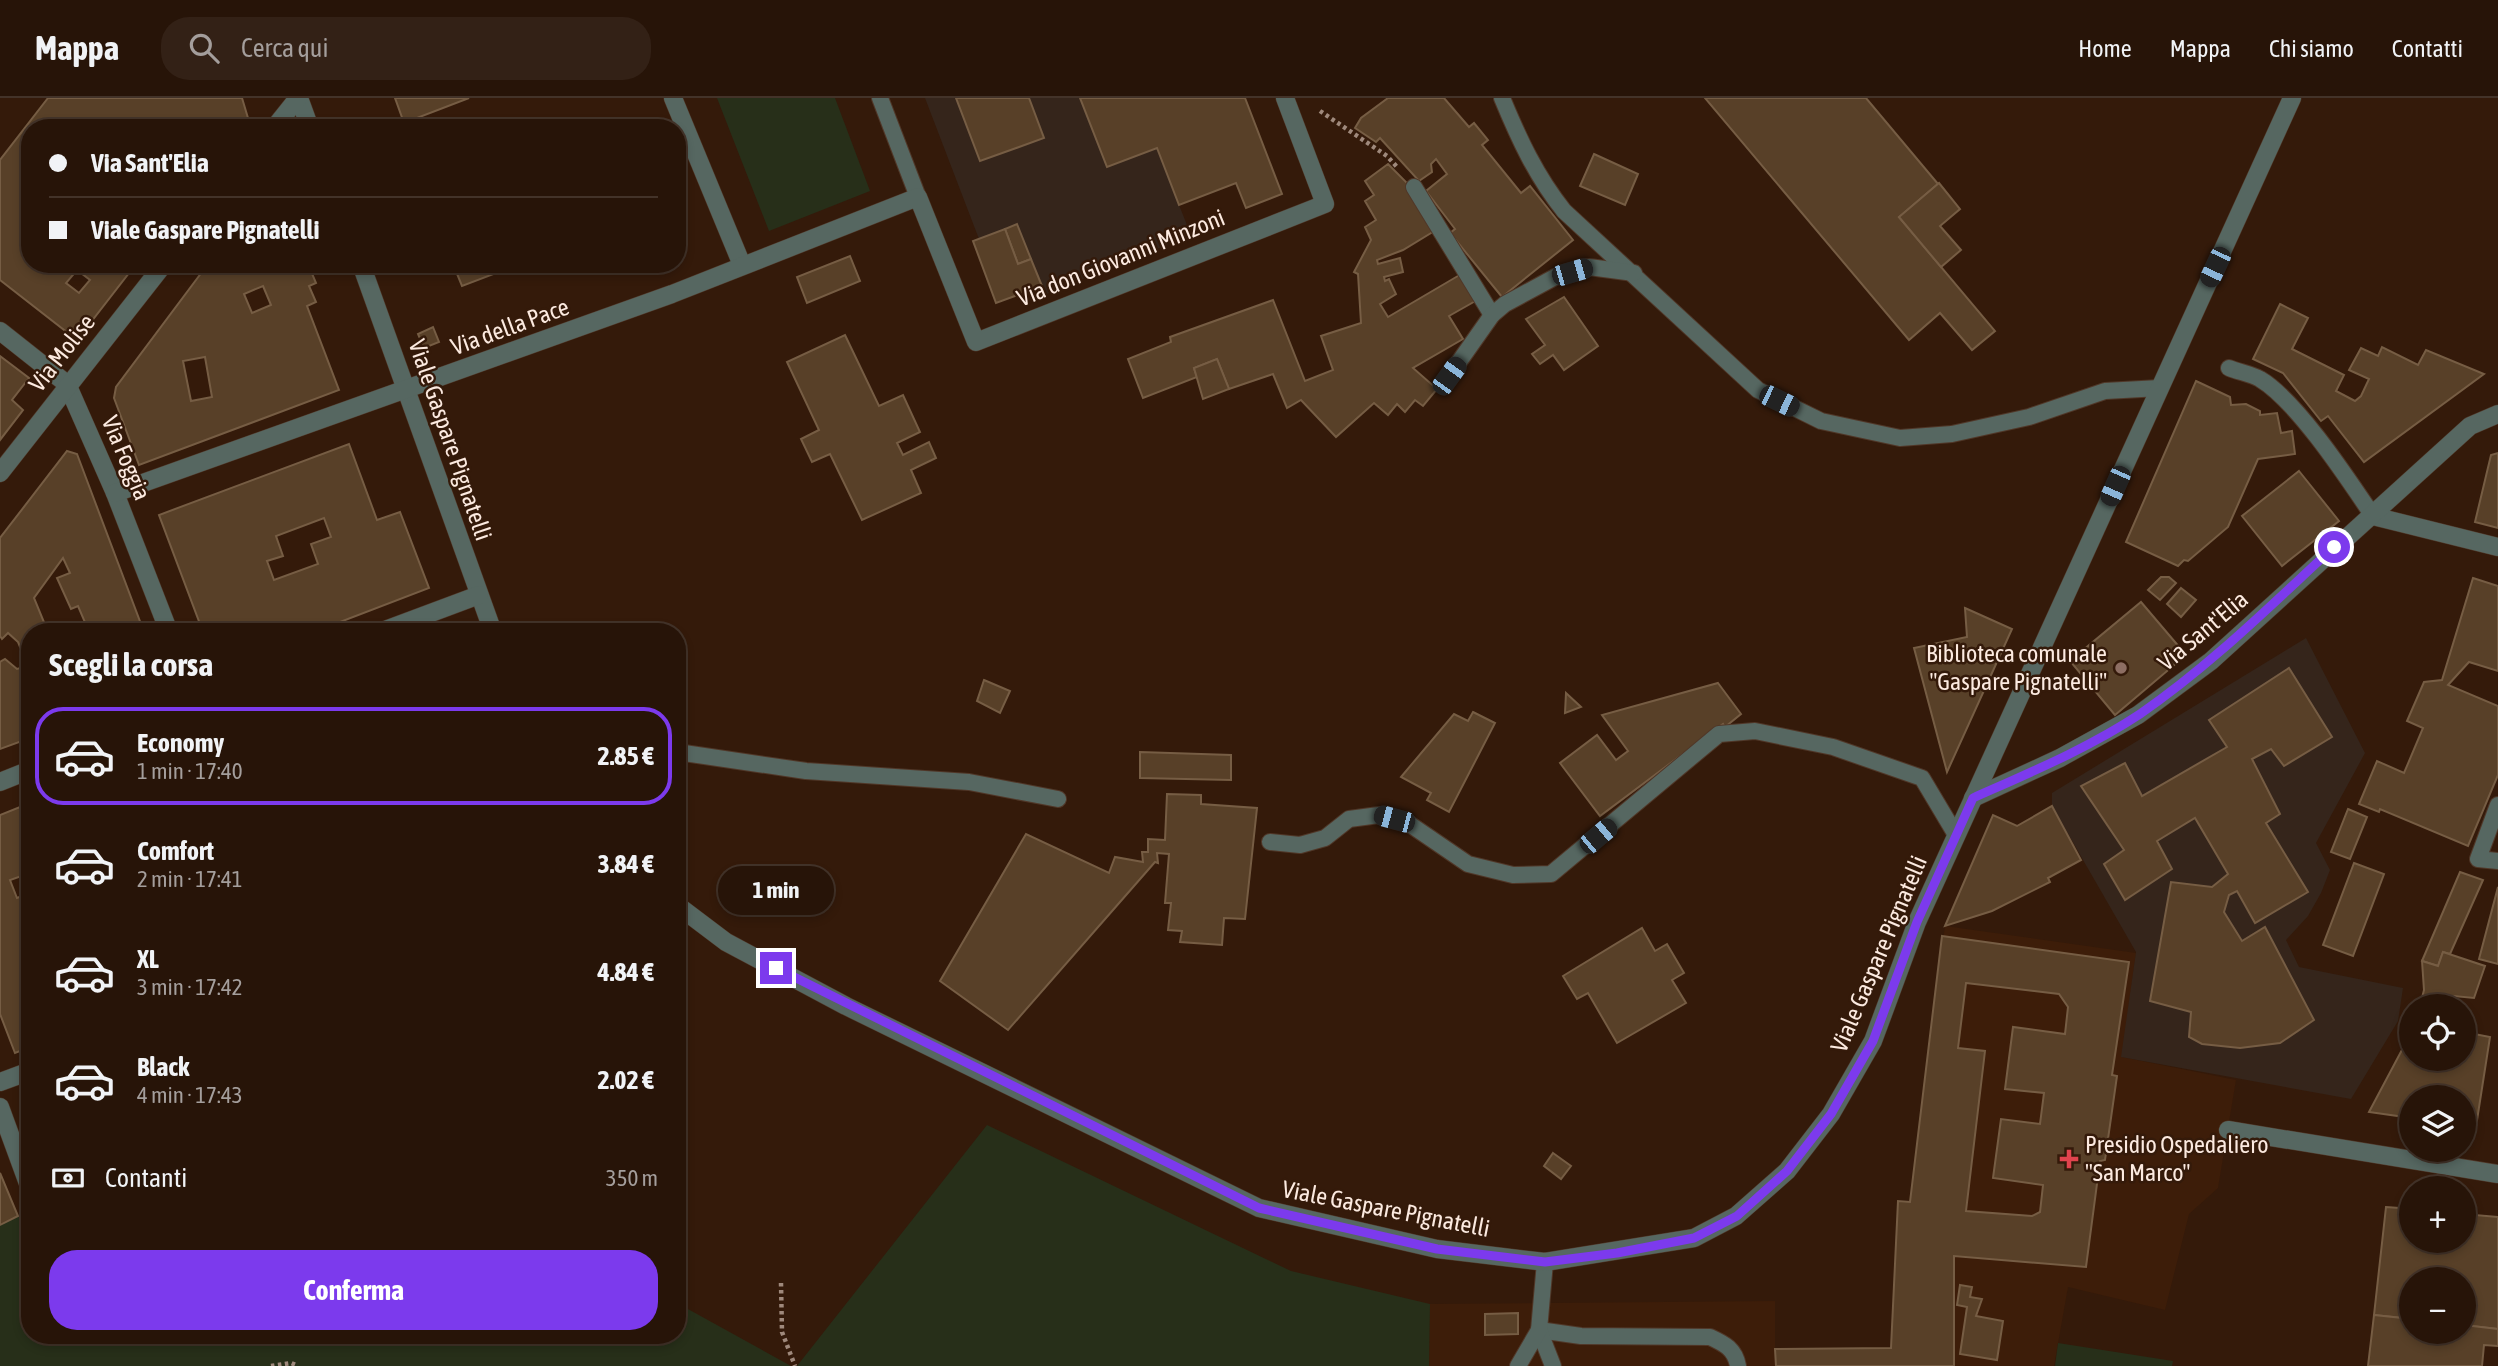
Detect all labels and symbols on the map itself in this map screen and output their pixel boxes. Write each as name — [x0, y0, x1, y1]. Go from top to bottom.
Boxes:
street label: Via don Giovanni Minzoni — [1013, 204, 1229, 312]
car — [2197, 244, 2234, 290]
car — [1549, 256, 1596, 288]
street label: Via della Pace — [447, 293, 572, 360]
street label: Via Molise — [23, 309, 100, 397]
street label: Viale Gaspare Pignatelli — [403, 336, 498, 544]
car — [1429, 353, 1470, 399]
car — [1756, 382, 1803, 420]
street label: Via Foggia — [97, 412, 156, 504]
car — [2097, 463, 2134, 509]
route start — [2318, 531, 2350, 563]
street label: Via Sant'Elia — [2152, 585, 2253, 676]
place label: Biblioteca comunale "Gaspare Pignatelli" — [1926, 640, 2107, 695]
marker: Biblioteca comunale "Gaspare Pignatelli" — [2113, 660, 2129, 676]
car — [1371, 803, 1418, 835]
car — [1576, 814, 1621, 858]
street label: Viale Gaspare Pignatelli — [1825, 852, 1932, 1056]
callout: 1 min — [718, 866, 834, 916]
route end — [760, 952, 792, 984]
place label: Presidio Ospedaliero "San Marco" — [2085, 1131, 2269, 1186]
marker: Presidio Ospedaliero "San Marco" — [2059, 1149, 2079, 1169]
street label: Viale Gaspare Pignatelli — [1280, 1175, 1492, 1242]

